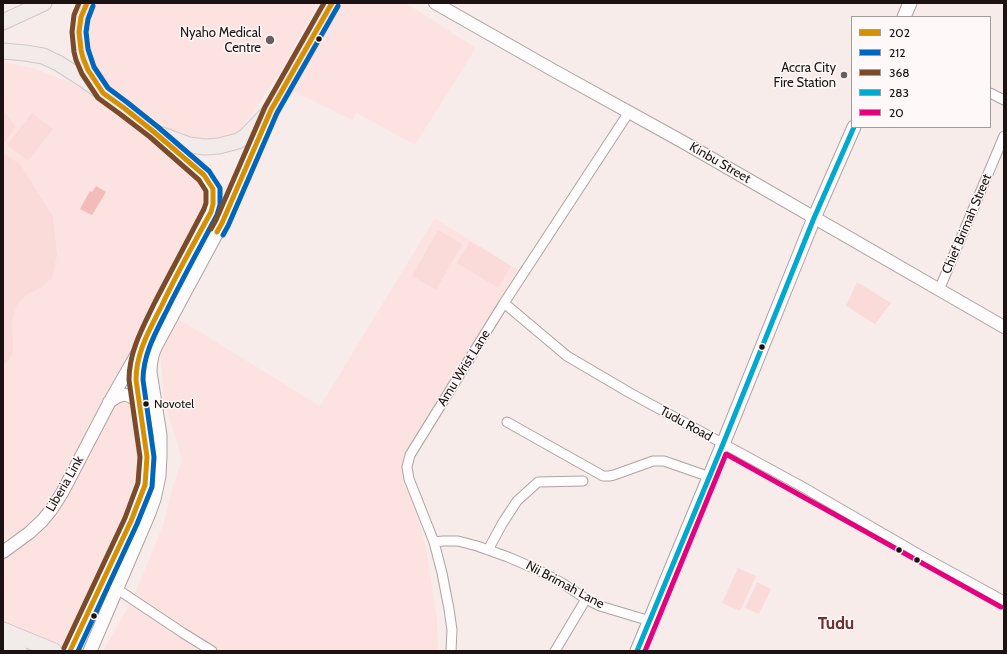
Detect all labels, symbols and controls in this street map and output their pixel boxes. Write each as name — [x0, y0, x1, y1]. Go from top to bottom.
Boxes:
legend — [851, 16, 991, 128]
place label: Nyaho Medical Centre — [180, 25, 261, 56]
text: 202 — [889, 25, 910, 40]
marker: Nyaho Medical Centre — [264, 34, 276, 46]
unlabelled marker — [314, 34, 324, 44]
text: 212 — [889, 45, 906, 60]
place label: Accra City Fire Station — [774, 60, 836, 91]
text: 368 — [889, 65, 910, 80]
marker: Accra City Fire Station — [839, 70, 849, 80]
text: 283 — [889, 85, 909, 100]
text: 20 — [889, 105, 904, 120]
street label: Kinbu Street — [687, 139, 753, 187]
street label: Chief Brimah Street — [939, 172, 995, 276]
street label: Amu Wrist Lane — [434, 327, 494, 409]
unlabelled marker — [757, 342, 767, 352]
place label: Novotel — [154, 397, 194, 411]
marker: Novotel — [141, 399, 151, 409]
street label: Tudu Road — [657, 403, 715, 445]
street label: Liberia Link — [43, 453, 87, 515]
unlabelled marker — [894, 545, 904, 555]
unlabelled marker — [912, 555, 922, 565]
street label: Nii Brimah Lane — [523, 558, 607, 612]
unlabelled marker — [89, 611, 99, 621]
district label: Tudu — [818, 614, 854, 634]

